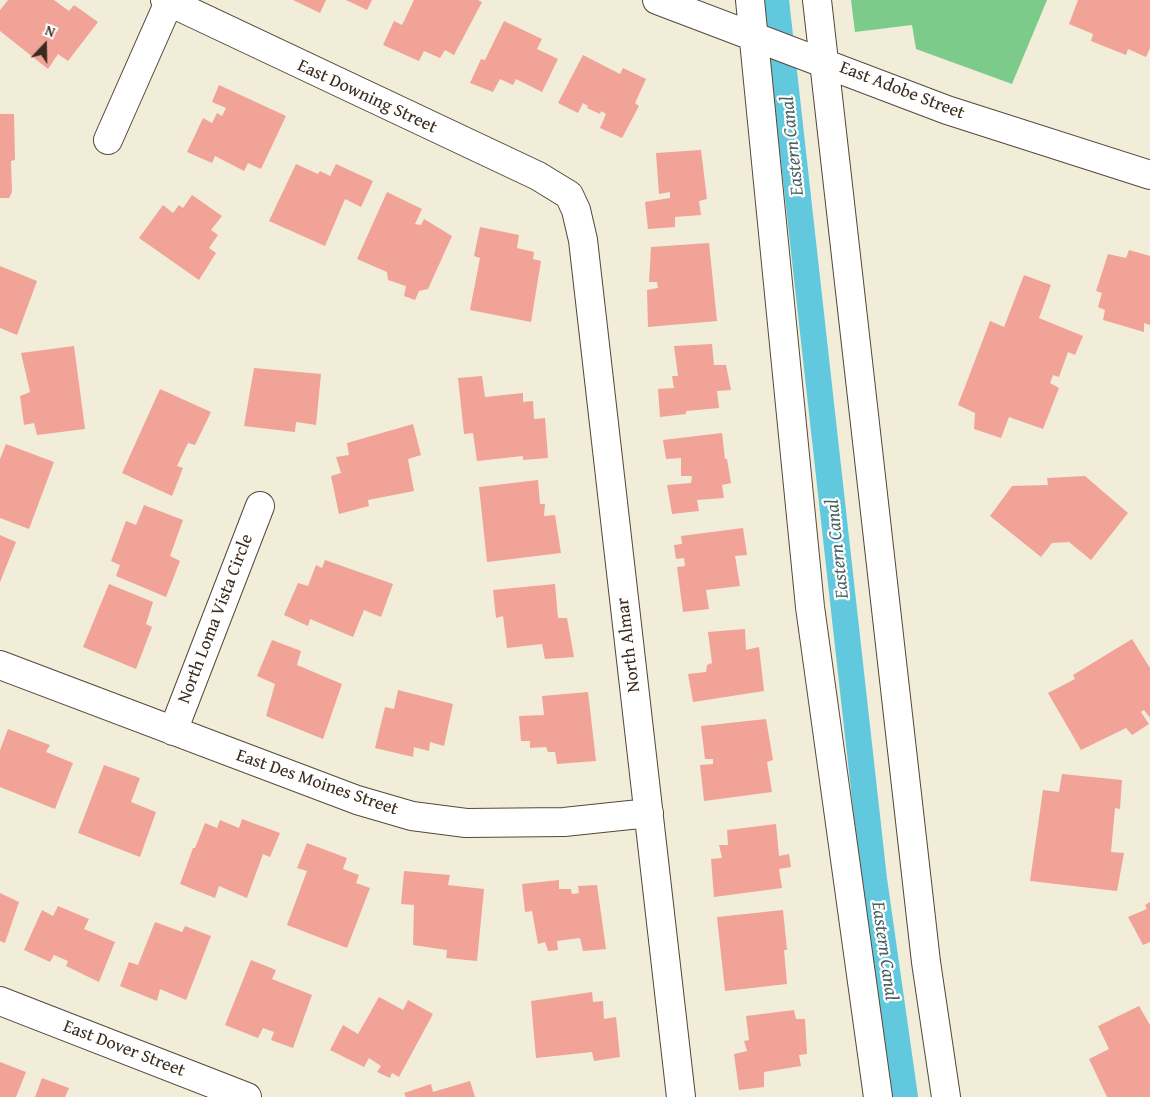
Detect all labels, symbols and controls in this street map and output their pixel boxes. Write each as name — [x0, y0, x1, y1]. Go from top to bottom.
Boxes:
north arrow — [20, 20, 70, 70]
text: N — [42, 20, 58, 42]
street label: East Downing Street — [294, 55, 440, 139]
street label: East Adobe Street — [836, 57, 968, 125]
water label: Eastern Canal — [776, 95, 810, 197]
water label: Eastern Canal — [821, 498, 855, 600]
street label: North Loma Vista Circle — [174, 531, 258, 707]
street label: North Almar — [612, 596, 646, 694]
street label: East Des Moines Street — [233, 745, 401, 821]
water label: Eastern Canal — [866, 900, 902, 1002]
street label: East Dover Street — [60, 1016, 188, 1082]

